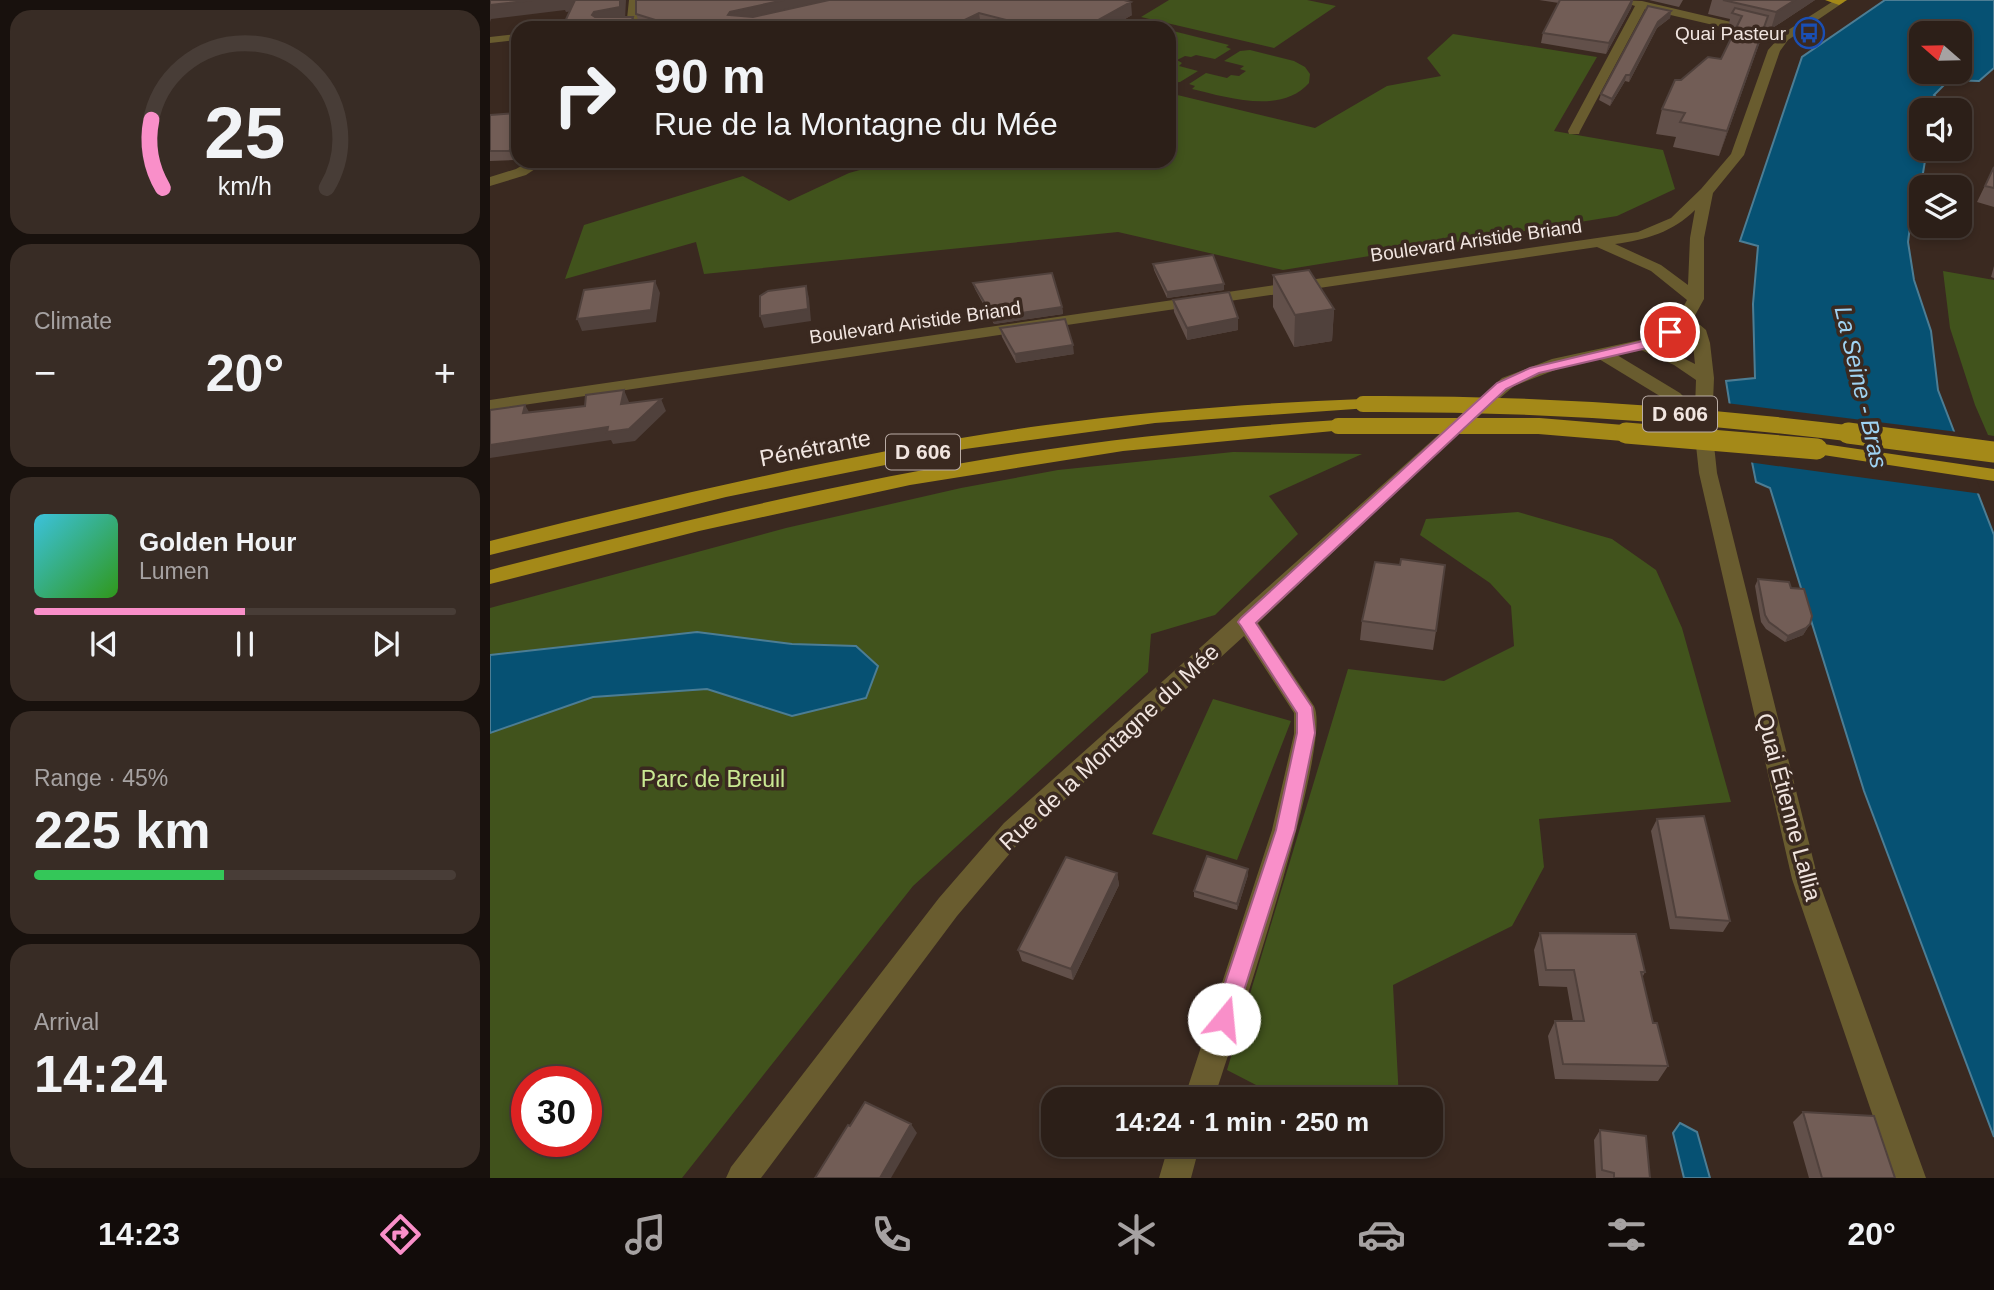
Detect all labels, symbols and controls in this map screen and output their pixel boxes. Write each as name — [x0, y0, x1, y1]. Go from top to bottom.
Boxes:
bus stop icon: Quai Pasteur — [1792, 16, 1826, 50]
north arrow — [1909, 21, 1972, 84]
map controls — [1909, 21, 1972, 238]
place label: Quai Pasteur — [1675, 23, 1787, 44]
icon: right — [539, 49, 630, 140]
text: 90 m — [654, 49, 766, 103]
text: 25 — [205, 92, 285, 173]
button: sound — [1909, 98, 1972, 161]
text: Rue de la Montagne du Mée — [654, 106, 1058, 142]
text: km/h — [218, 172, 272, 200]
button: layers — [1909, 175, 1972, 238]
street label: Boulevard Aristide Briand — [1369, 215, 1583, 266]
street label: Boulevard Aristide Briand — [808, 297, 1022, 348]
pin — [1640, 302, 1700, 362]
water label: La Seine - Bras — [1830, 303, 1893, 471]
text: Climate — [34, 308, 112, 334]
icon: arrive — [1651, 313, 1689, 351]
text: 20° — [206, 344, 284, 402]
text: − — [34, 352, 56, 394]
text: + — [434, 352, 456, 394]
road number: D 606 — [1643, 396, 1717, 432]
street label: Pénétrante — [757, 425, 873, 471]
road number: D 606 — [886, 434, 960, 470]
text: Golden Hour — [139, 527, 296, 557]
text: Lumen — [139, 558, 209, 584]
icon: previous — [85, 625, 123, 663]
icon: pause — [226, 625, 264, 663]
icon: next — [367, 625, 405, 663]
street label: Rue de la Montagne du Mée — [994, 639, 1224, 855]
street label: Quai Étienne Lallia — [1751, 710, 1827, 904]
text: Range · 45% — [34, 765, 168, 791]
park label: Parc de Breuil — [641, 766, 785, 792]
text: 225 km — [34, 801, 210, 859]
position arrow — [1187, 982, 1261, 1056]
text: Arrival — [34, 1009, 99, 1035]
text: 14:24 — [34, 1045, 167, 1103]
speed limit sign: 30 — [511, 1066, 602, 1157]
text: 14:24 · 1 min · 250 m — [1115, 1107, 1369, 1137]
icon: directions — [376, 1210, 425, 1259]
icon: music — [621, 1210, 670, 1259]
icon: phone — [867, 1210, 916, 1259]
icon: climate — [1112, 1210, 1161, 1259]
icon: car — [1357, 1210, 1406, 1259]
icon: filters — [1602, 1210, 1651, 1259]
text: 14:23 — [98, 1216, 180, 1252]
text: 20° — [1847, 1216, 1896, 1252]

